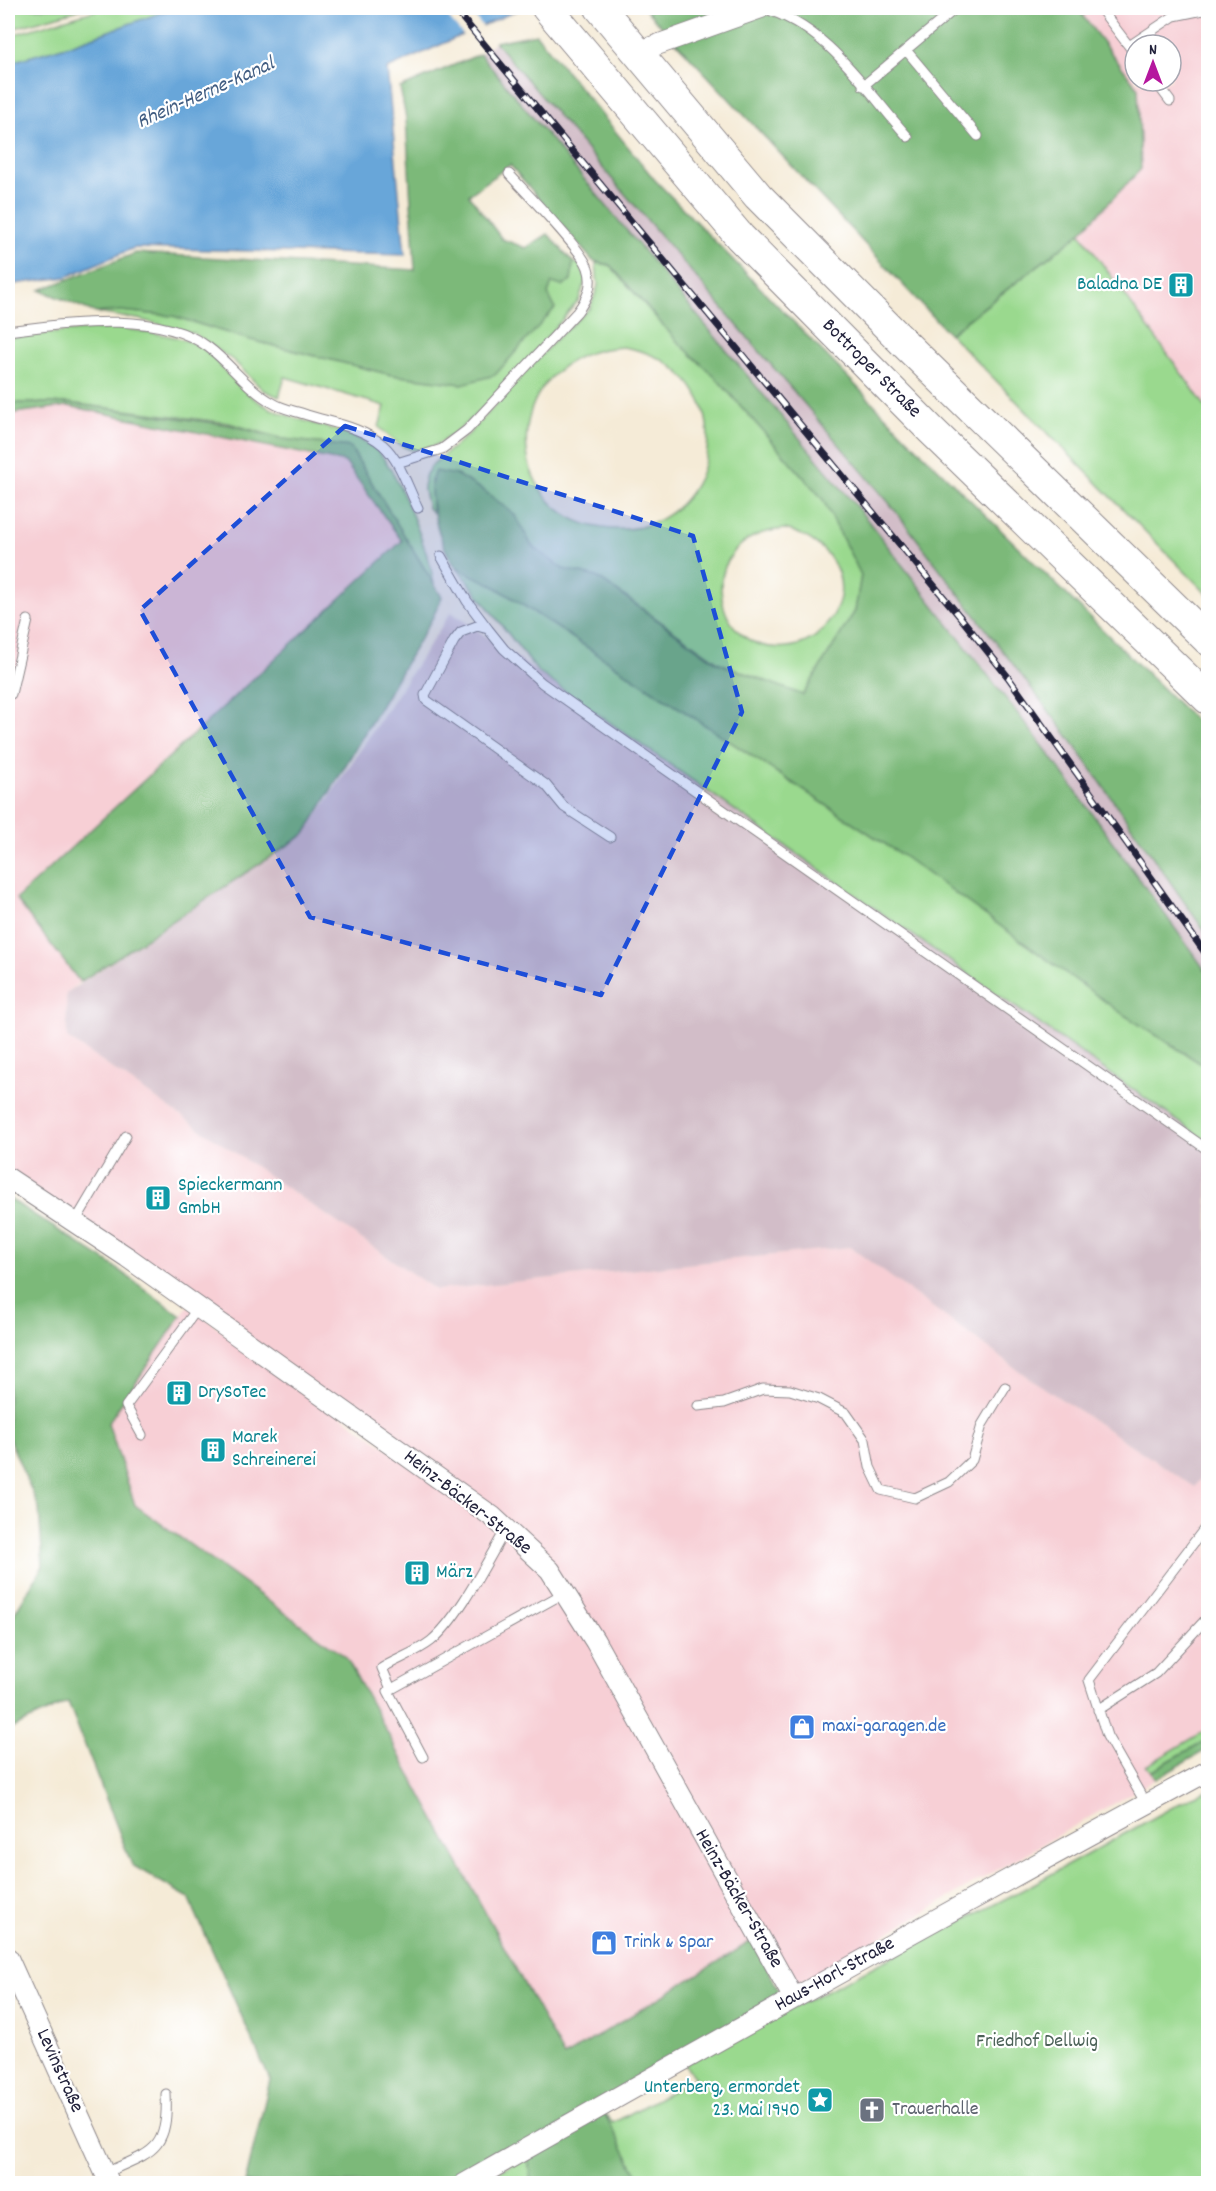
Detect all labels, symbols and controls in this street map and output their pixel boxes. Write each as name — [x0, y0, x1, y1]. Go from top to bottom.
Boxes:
north arrow — [1123, 33, 1183, 93]
text: N — [1149, 39, 1157, 62]
water label: Rhein-Herne-Kanal — [132, 49, 281, 138]
building icon: Baladna DE — [1166, 270, 1196, 300]
place label: Baladna DE — [1077, 271, 1162, 299]
street label: Bottroper Straße — [815, 313, 927, 425]
place label: Spieckermann GmbH — [178, 1172, 283, 1223]
building icon: Spieckermann GmbH — [143, 1183, 173, 1213]
building icon: DrySoTec — [164, 1378, 194, 1408]
place label: DrySoTec — [198, 1379, 266, 1407]
place label: Marek Schreinerei — [232, 1424, 316, 1475]
building icon: Marek Schreinerei — [198, 1435, 228, 1465]
street label: Heinz-Bäcker-Straße — [397, 1444, 537, 1562]
building icon: März — [402, 1558, 432, 1588]
place label: März — [436, 1559, 473, 1587]
shop icon: maxi-garagen.de — [787, 1712, 817, 1742]
place label: maxi-garagen.de — [822, 1713, 946, 1741]
street label: Heinz-Bäcker-Straße — [687, 1824, 789, 1974]
shop icon: Trink & Spar — [589, 1928, 619, 1958]
place label: Trink & Spar — [624, 1929, 714, 1957]
street label: Haus-Horl-Straße — [770, 1930, 900, 2019]
street label: Levinstraße — [28, 2025, 90, 2118]
park label: Friedhof Dellwig — [976, 2028, 1098, 2056]
place label: Unterberg, ermordet 23. Mai 1940 — [644, 2074, 800, 2125]
place icon: Unterberg, ermordet 23. Mai 1940 — [805, 2085, 835, 2115]
church icon: Trauerhalle — [857, 2095, 887, 2125]
place label: Trauerhalle — [892, 2096, 979, 2124]

